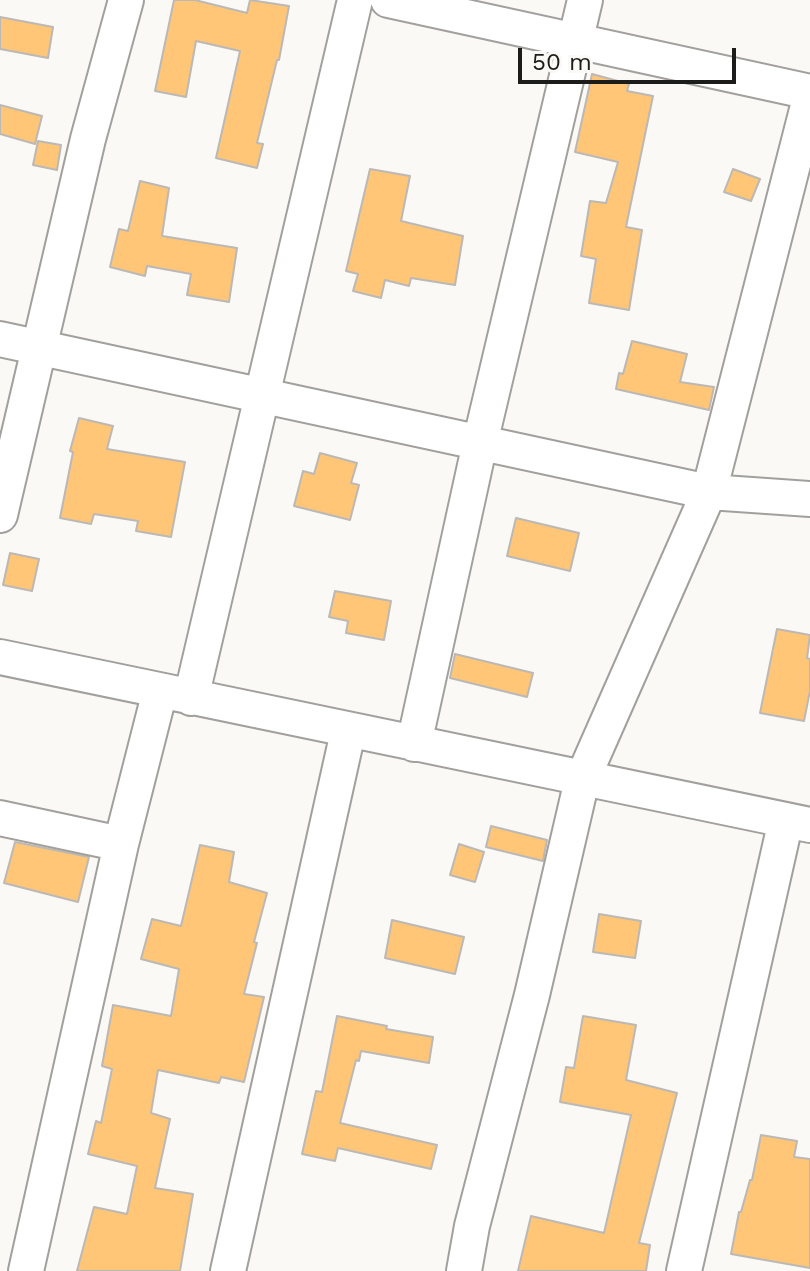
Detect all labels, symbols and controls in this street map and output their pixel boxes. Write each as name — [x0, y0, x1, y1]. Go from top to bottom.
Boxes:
scale bar — [522, 32, 740, 82]
text: 50 m — [532, 48, 592, 76]

